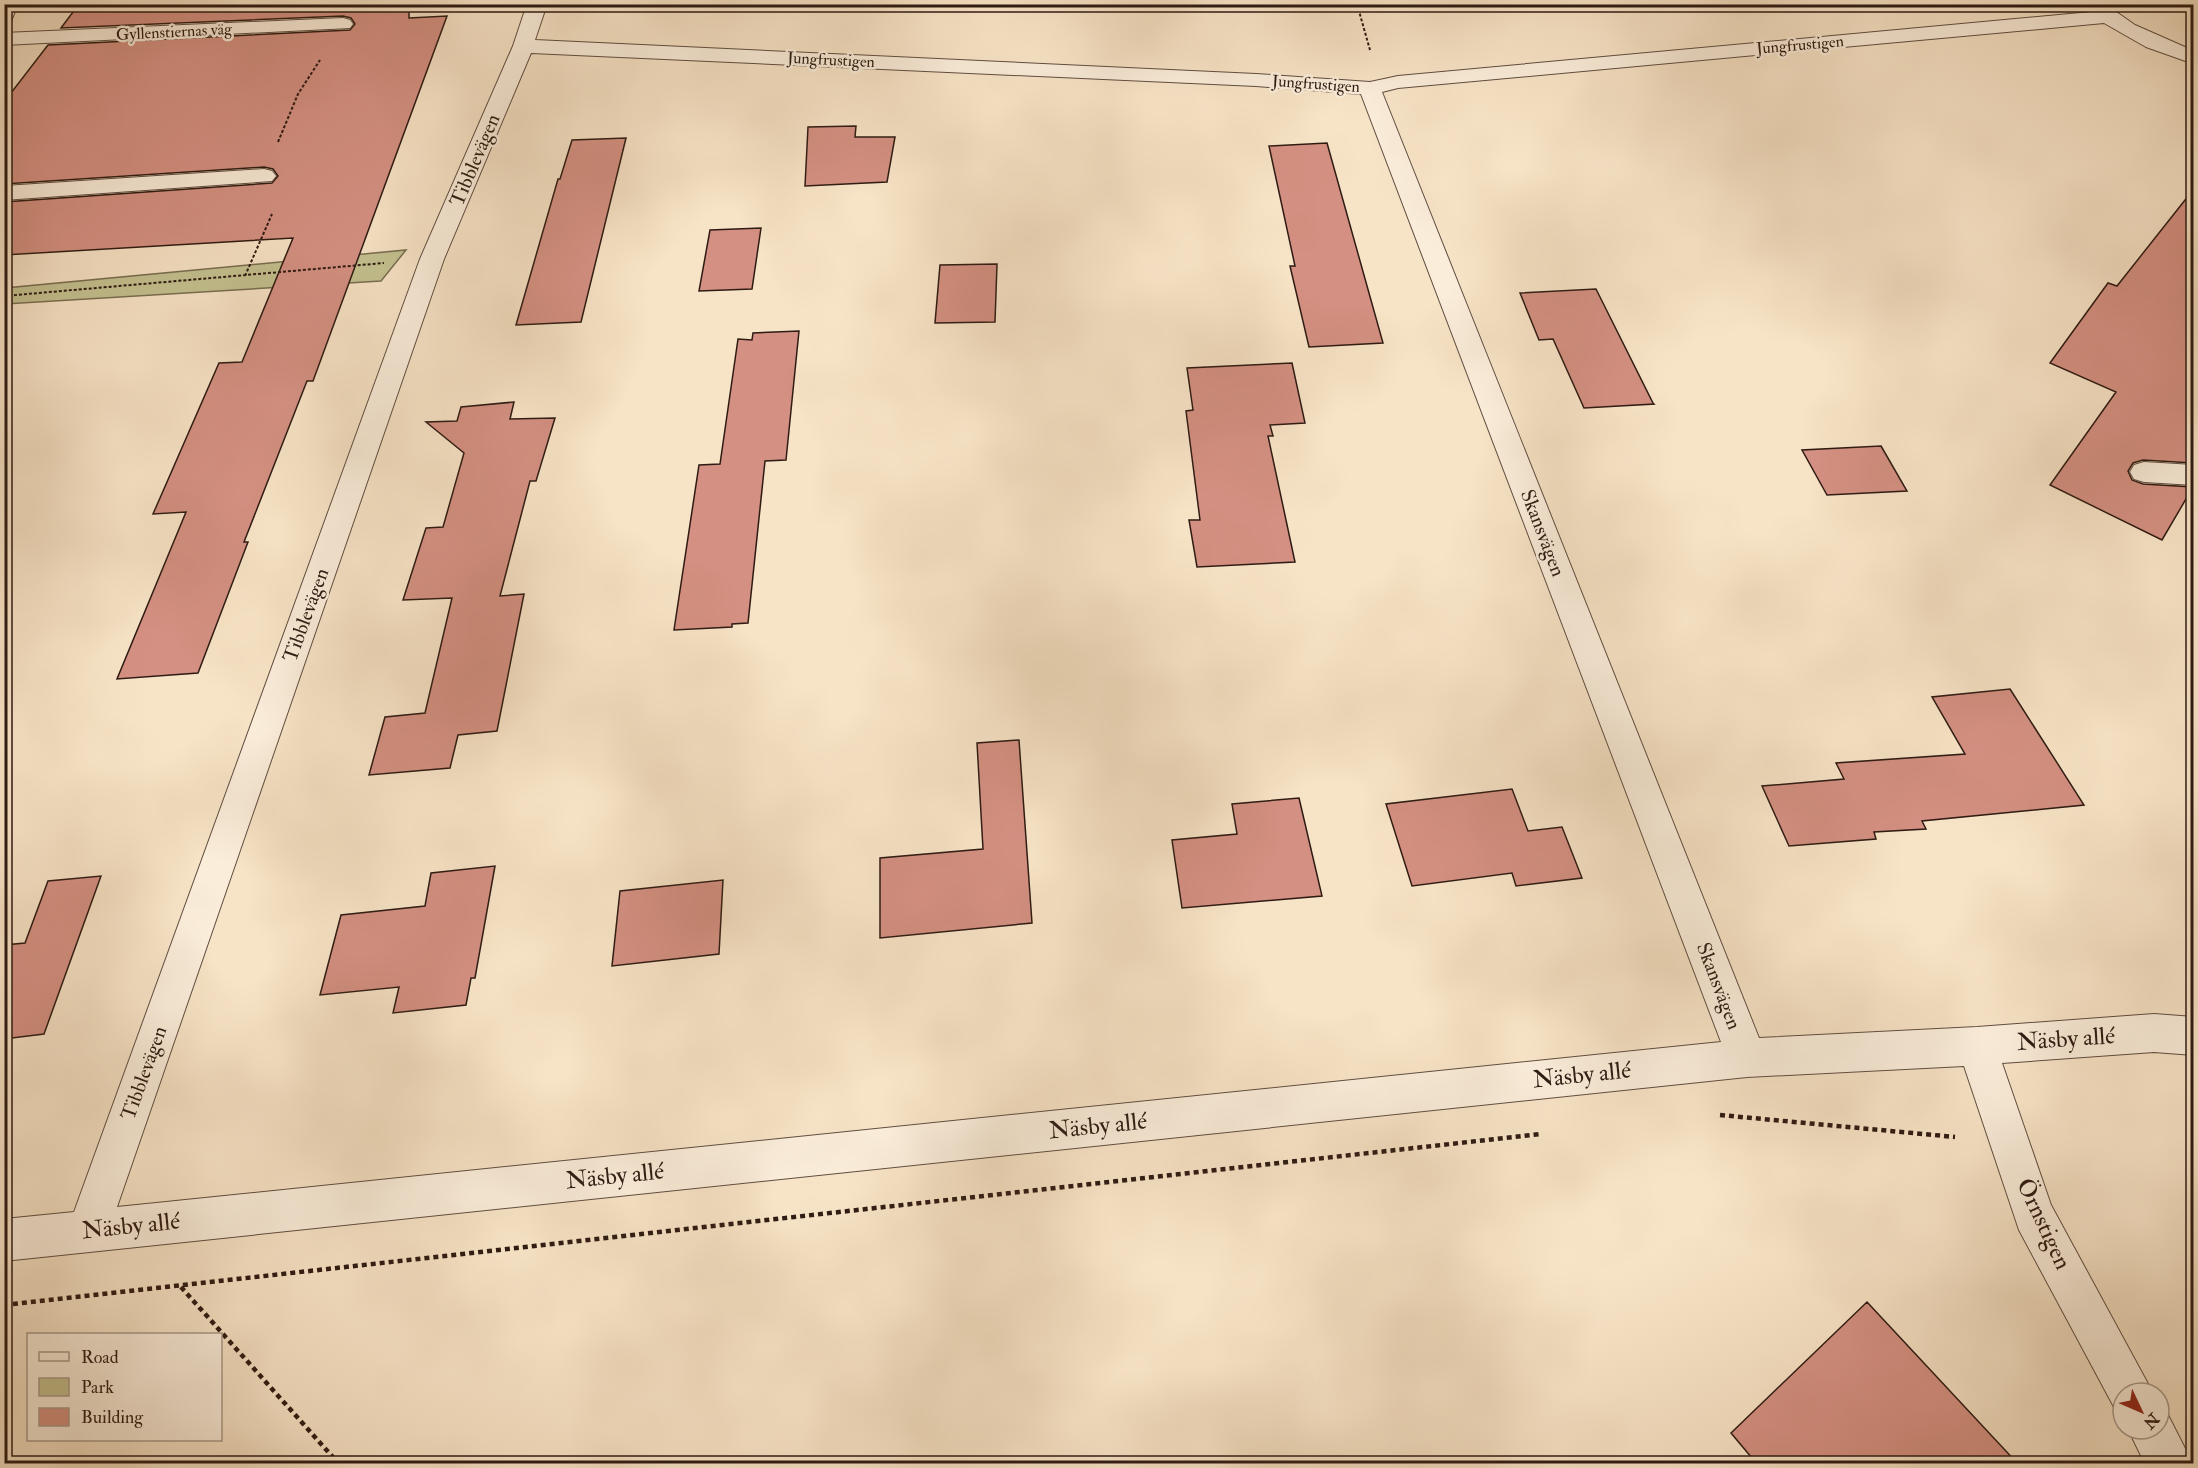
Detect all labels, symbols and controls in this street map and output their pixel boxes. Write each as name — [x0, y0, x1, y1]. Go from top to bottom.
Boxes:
street label: Gyllenstiernas väg — [116, 19, 234, 45]
street label: Jungfrustigen — [1754, 31, 1845, 60]
street label: Jungfrustigen — [786, 48, 875, 73]
street label: Jungfrustigen — [1270, 71, 1360, 98]
street label: Tibblevägen — [444, 110, 506, 210]
street label: Skansvägen — [1515, 486, 1571, 580]
street label: Tibblevägen — [277, 565, 335, 665]
street label: Skansvägen — [1691, 939, 1747, 1033]
street label: Näsby allé — [2016, 1020, 2117, 1058]
street label: Tibblevägen — [115, 1023, 173, 1123]
street label: Näsby allé — [1531, 1054, 1633, 1096]
street label: Näsby allé — [1047, 1105, 1149, 1147]
street label: Näsby allé — [564, 1155, 666, 1197]
street label: Örnstigen — [2009, 1173, 2079, 1275]
street label: Näsby allé — [80, 1205, 182, 1247]
legend — [27, 1333, 222, 1441]
text: Road — [81, 1346, 119, 1369]
text: Park — [81, 1376, 114, 1399]
north arrow — [2111, 1381, 2171, 1441]
text: Building — [81, 1406, 144, 1429]
text: N — [2138, 1408, 2164, 1433]

